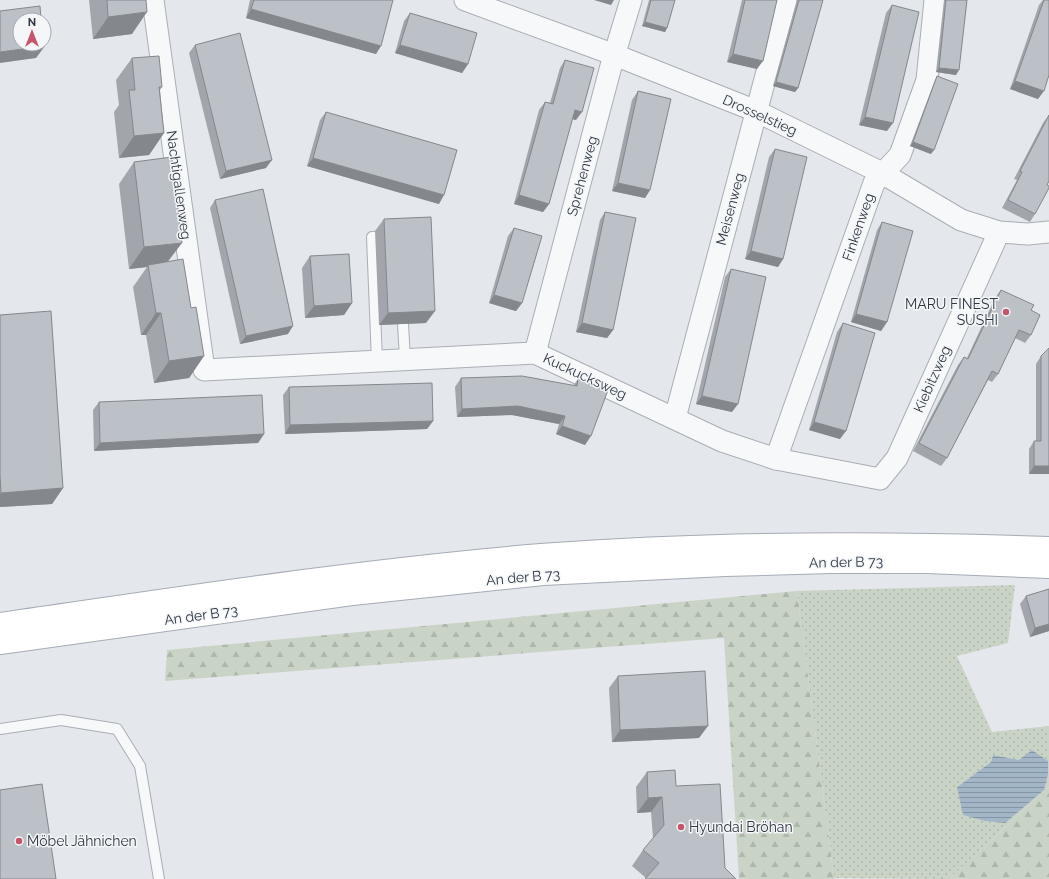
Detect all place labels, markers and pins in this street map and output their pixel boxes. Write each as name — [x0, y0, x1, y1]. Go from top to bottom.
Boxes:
place label: MARU FINEST SUSHI — [905, 296, 998, 328]
marker: MARU FINEST SUSHI — [1001, 307, 1011, 317]
place label: Hyundai Bröhan — [689, 819, 793, 835]
marker: Hyundai Bröhan — [676, 822, 686, 832]
place label: Möbel Jähnichen — [27, 833, 137, 849]
marker: Möbel Jähnichen — [14, 836, 24, 846]

